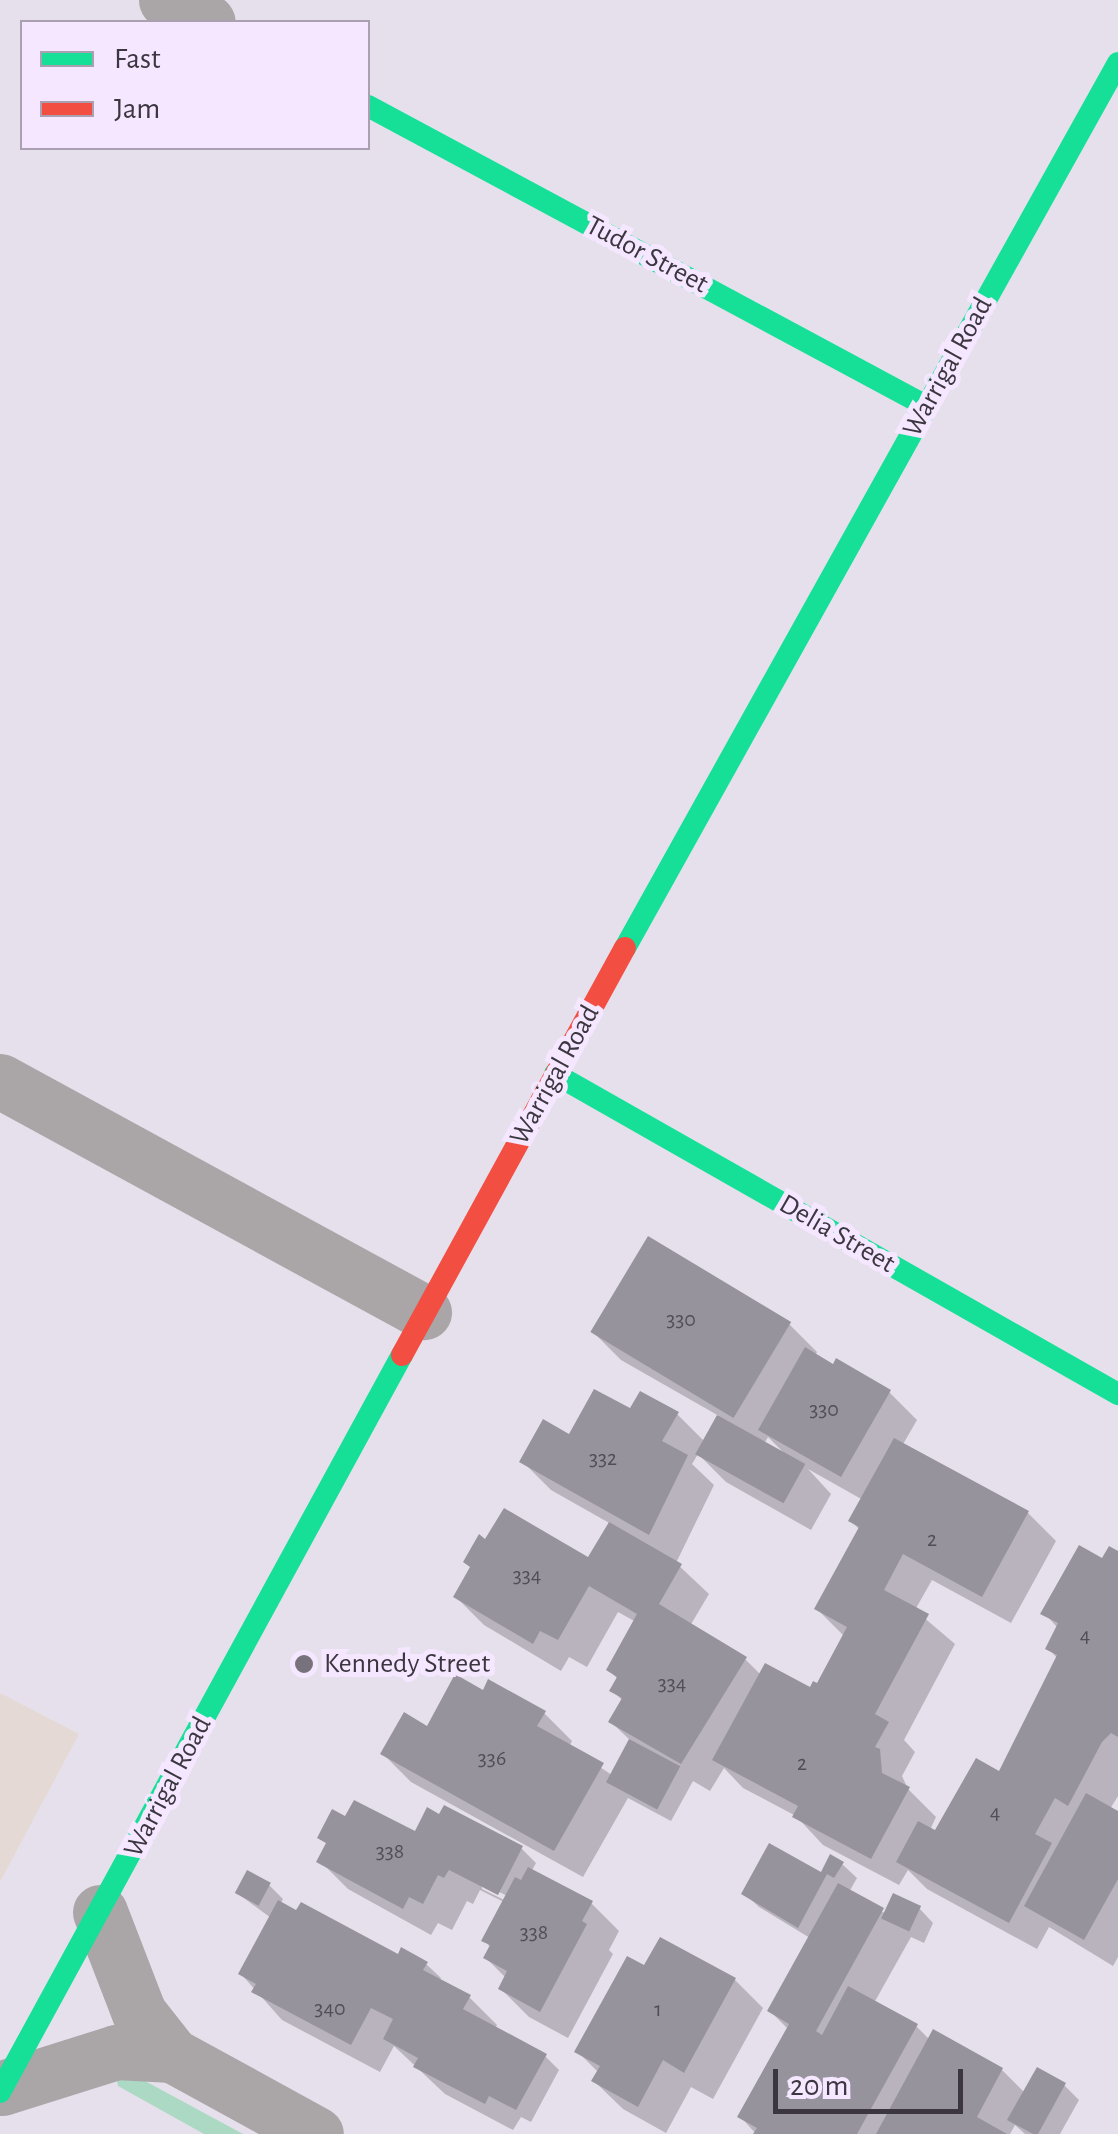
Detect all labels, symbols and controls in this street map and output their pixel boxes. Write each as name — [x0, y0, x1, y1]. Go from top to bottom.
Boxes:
legend — [20, 20, 370, 150]
text: Fast — [114, 44, 161, 74]
text: Jam — [114, 94, 160, 124]
street label: Tudor Street — [580, 209, 714, 301]
street label: Warrigal Road — [896, 291, 1000, 443]
street label: Warrigal Road — [503, 999, 607, 1151]
street label: Delia Street — [773, 1187, 901, 1281]
house number: 330 — [666, 1307, 696, 1333]
house number: 330 — [809, 1397, 839, 1423]
house number: 332 — [589, 1446, 617, 1472]
house number: 2 — [927, 1527, 937, 1553]
house number: 334 — [513, 1563, 541, 1589]
house number: 4 — [1080, 1623, 1090, 1649]
place label: Kennedy Street — [324, 1647, 490, 1681]
marker: Kennedy Street — [293, 1653, 315, 1675]
house number: 334 — [658, 1671, 686, 1697]
street label: Warrigal Road — [117, 1711, 219, 1863]
house number: 336 — [478, 1746, 506, 1772]
house number: 2 — [797, 1751, 807, 1777]
house number: 4 — [990, 1800, 1000, 1826]
house number: 338 — [376, 1839, 404, 1865]
house number: 338 — [520, 1920, 548, 1946]
house number: 340 — [314, 1996, 346, 2022]
house number: 1 — [654, 1997, 662, 2023]
scale bar — [778, 2049, 968, 2111]
text: 20 m — [790, 2071, 848, 2101]

